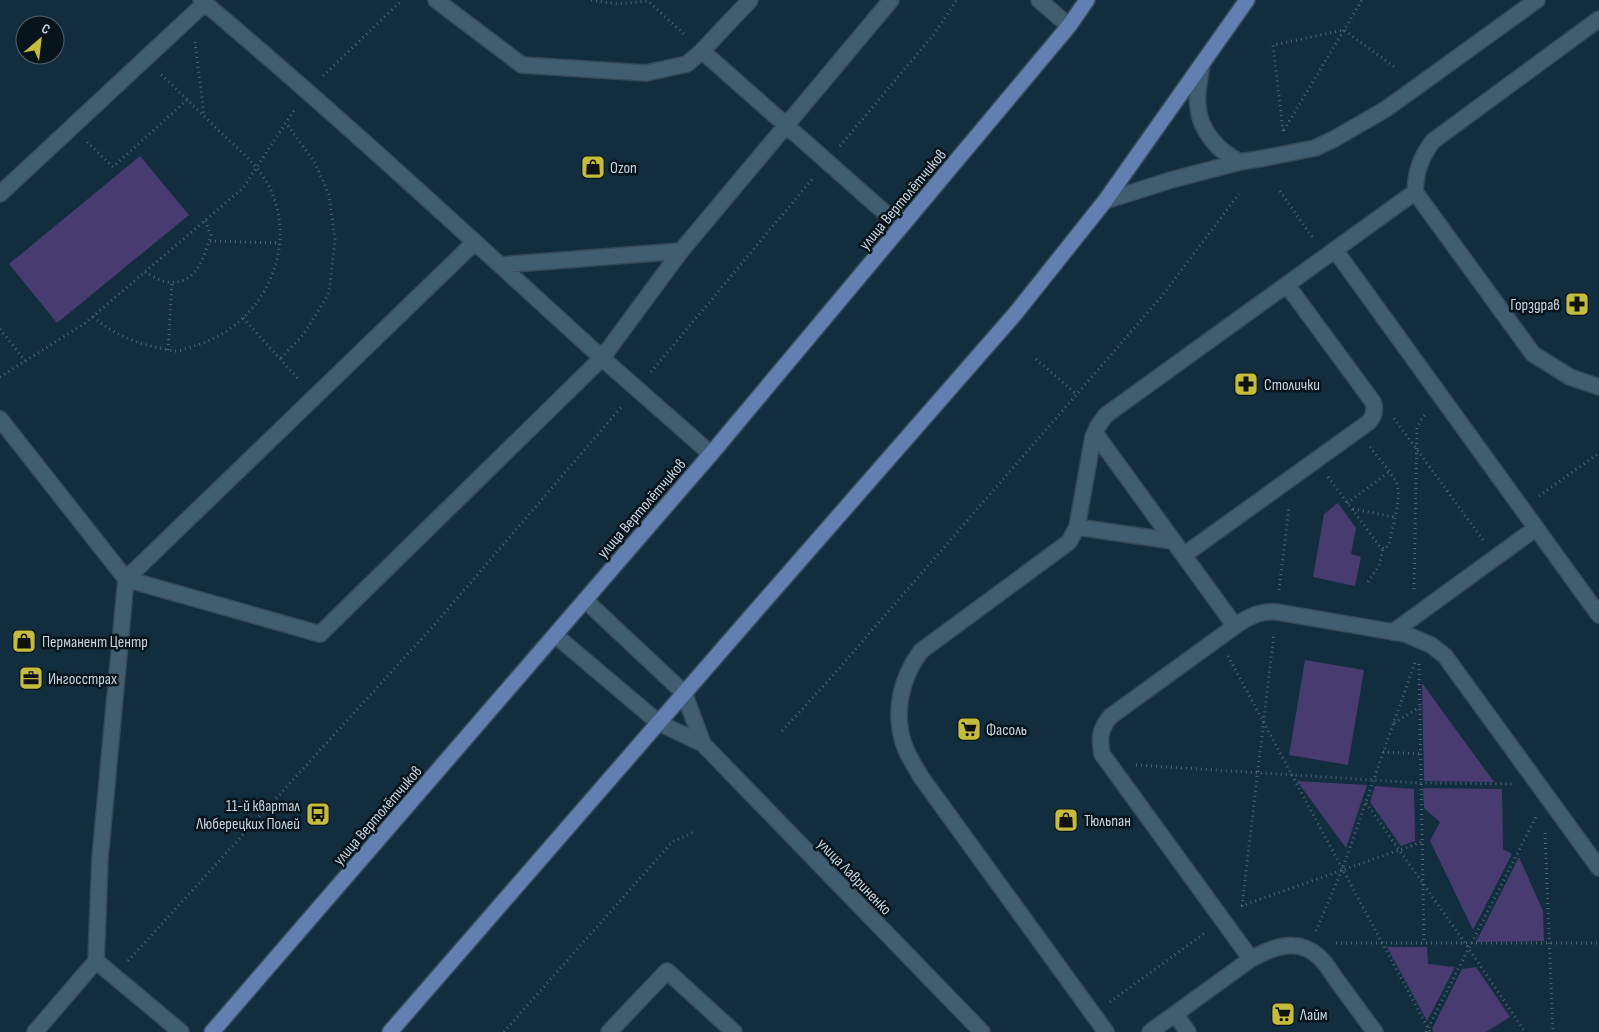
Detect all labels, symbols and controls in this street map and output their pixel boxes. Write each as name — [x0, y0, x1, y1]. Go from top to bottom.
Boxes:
north arrow — [15, 15, 65, 65]
text: С — [39, 20, 53, 38]
street label: улица Вертолётчиков — [856, 146, 951, 254]
shop icon: Ozon — [580, 154, 606, 180]
place label: Ozon — [610, 159, 637, 178]
pharmacy icon: Горздрав — [1564, 291, 1590, 317]
place label: Горздрав — [1510, 296, 1560, 315]
pharmacy icon: Столички — [1233, 371, 1259, 397]
place label: Столички — [1264, 376, 1320, 395]
street label: улица Вертолётчиков — [594, 455, 690, 563]
shop icon: Перманент Центр — [11, 628, 37, 654]
place label: Перманент Центр — [42, 633, 148, 652]
office icon: Ингосстрах — [18, 665, 44, 691]
place label: Ингосстрах — [48, 670, 117, 689]
supermarket icon: Фасоль — [956, 716, 982, 742]
place label: Фасоль — [986, 721, 1027, 740]
street label: улица Вертолётчиков — [330, 762, 426, 870]
place label: 11-й квартал Люберецких Полей — [195, 797, 300, 834]
bus stop icon: 11-й квартал Люберецких Полей — [305, 801, 331, 827]
shop icon: Тюльпан — [1053, 807, 1079, 833]
place label: Тюльпан — [1084, 812, 1131, 831]
street label: улица Лавриненко — [813, 835, 895, 919]
supermarket icon: Лайм — [1270, 1001, 1296, 1027]
place label: Лайм — [1299, 1006, 1328, 1025]

